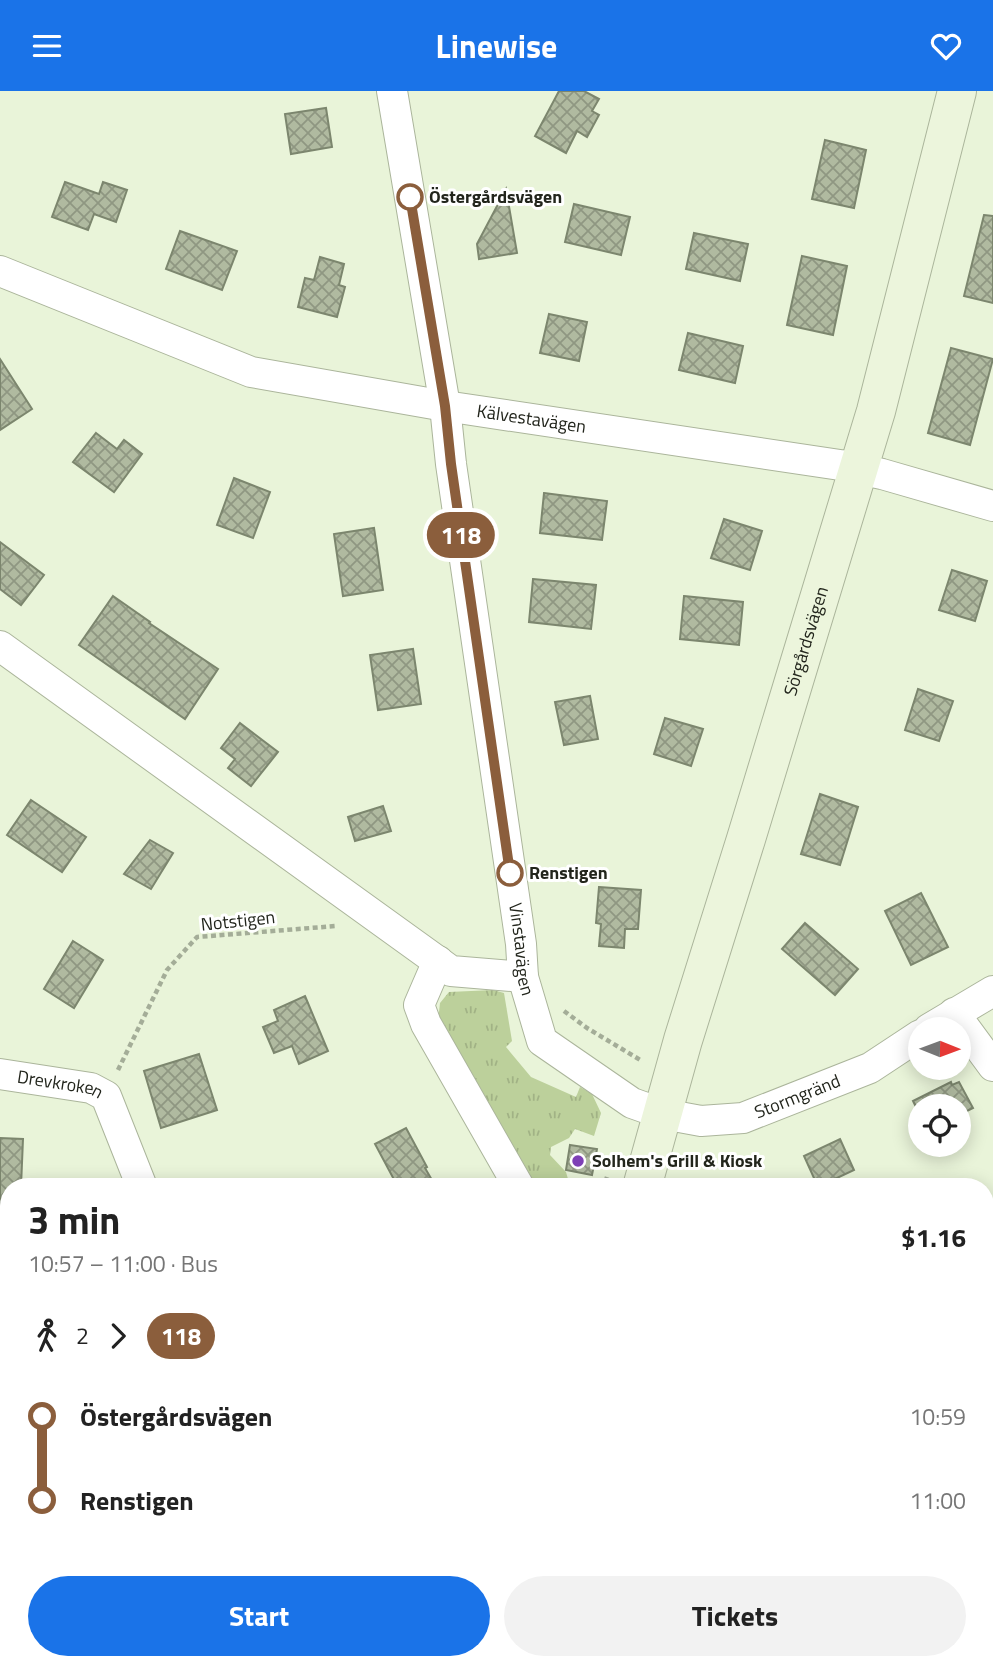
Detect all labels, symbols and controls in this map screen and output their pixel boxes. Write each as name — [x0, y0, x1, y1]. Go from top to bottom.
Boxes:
text: Linewise — [436, 22, 557, 70]
icon: menu — [28, 27, 66, 65]
icon: heart — [927, 27, 965, 65]
place label: Östergårdsvägen — [429, 183, 562, 210]
marker: Östergårdsvägen — [397, 184, 423, 210]
street label: Kälvestavägen — [475, 397, 588, 440]
line badge: 118 — [421, 512, 501, 558]
text: 118 — [441, 517, 481, 553]
street label: Sörgårdsvägen — [776, 583, 835, 699]
place label: Renstigen — [529, 859, 608, 886]
marker: Renstigen — [497, 860, 523, 886]
street label: Vinstavägen — [502, 901, 542, 999]
street label: Notstigen — [200, 903, 276, 938]
north arrow — [908, 1017, 971, 1080]
map controls — [908, 1017, 971, 1157]
street label: Drevkroken — [15, 1063, 108, 1105]
street label: Stormgränd — [750, 1067, 844, 1125]
button: locate — [908, 1094, 971, 1157]
place label: Solhem's Grill & Kiosk — [592, 1147, 763, 1174]
marker: Solhem's Grill & Kiosk — [570, 1153, 586, 1169]
text: 3 min — [28, 1191, 120, 1249]
text: $1.16 — [901, 1218, 966, 1257]
text: 10:57 – 11:00 · Bus — [28, 1246, 218, 1281]
icon: walk — [28, 1317, 66, 1355]
icon: forward — [99, 1317, 137, 1355]
text: 2 — [76, 1318, 89, 1353]
text: 118 — [161, 1318, 201, 1354]
text: Östergårdsvägen — [80, 1397, 272, 1436]
text: 10:59 — [909, 1399, 966, 1434]
text: Renstigen — [80, 1481, 194, 1520]
text: 11:00 — [909, 1483, 966, 1518]
button: Start — [28, 1576, 490, 1656]
button: Tickets — [504, 1576, 966, 1656]

